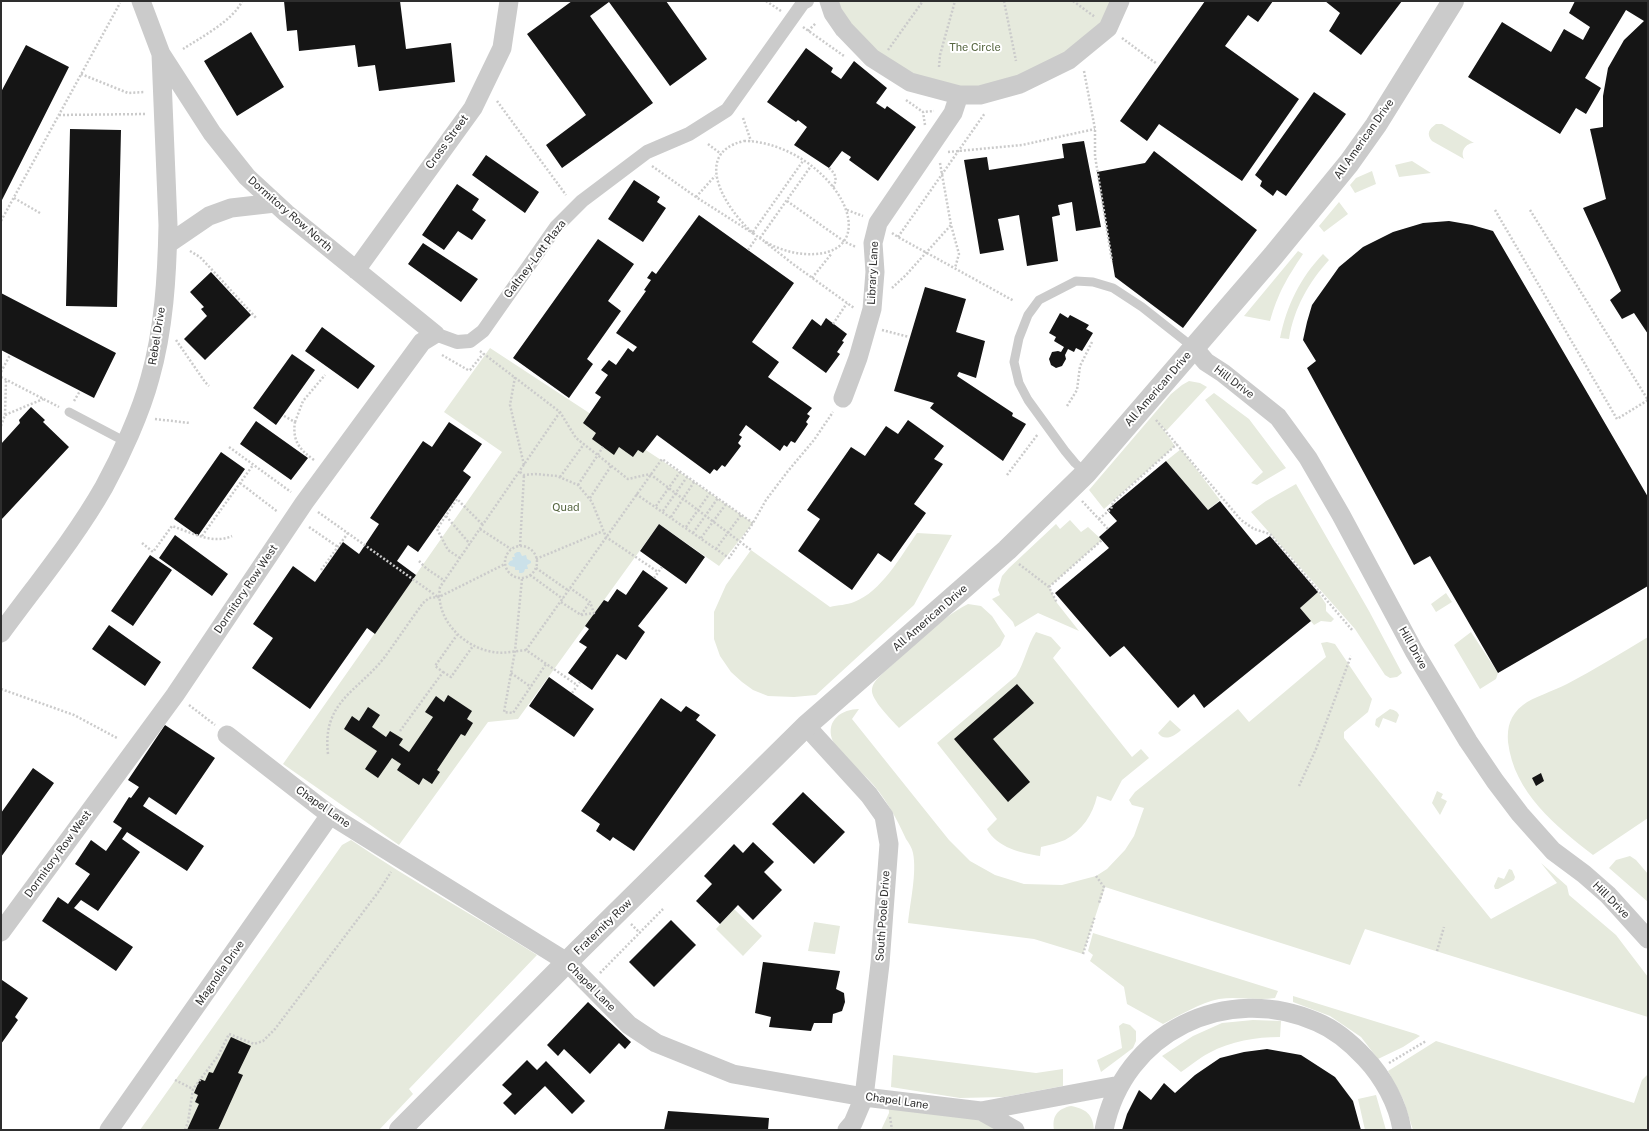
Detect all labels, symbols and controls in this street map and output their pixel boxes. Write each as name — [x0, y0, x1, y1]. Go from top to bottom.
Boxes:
park label: The Circle — [949, 41, 1001, 55]
street label: All American Drive — [1331, 96, 1397, 182]
street label: Cross Street — [423, 112, 471, 172]
street label: Dormitory Row North — [245, 174, 335, 254]
street label: Galtney-Lott Plaza — [501, 217, 569, 301]
street label: Library Lane — [865, 241, 881, 305]
street label: Rebel Drive — [146, 306, 168, 366]
street label: All American Drive — [1122, 349, 1194, 429]
street label: Hill Drive — [1211, 363, 1257, 401]
park label: Quad — [552, 501, 580, 515]
street label: Dormitory Row West — [211, 542, 281, 636]
street label: All American Drive — [890, 582, 970, 654]
street label: Hill Drive — [1396, 624, 1430, 672]
street label: Chapel Lane — [293, 783, 353, 831]
street label: Dormitory Row West — [22, 808, 94, 900]
street label: South Poole Drive — [873, 870, 893, 962]
street label: Hill Drive — [1590, 879, 1632, 921]
street label: Fraternity Row — [571, 896, 635, 958]
street label: Magnolia Drive — [193, 938, 247, 1008]
street label: Chapel Lane — [564, 960, 618, 1014]
street label: Chapel Lane — [865, 1090, 929, 1112]

